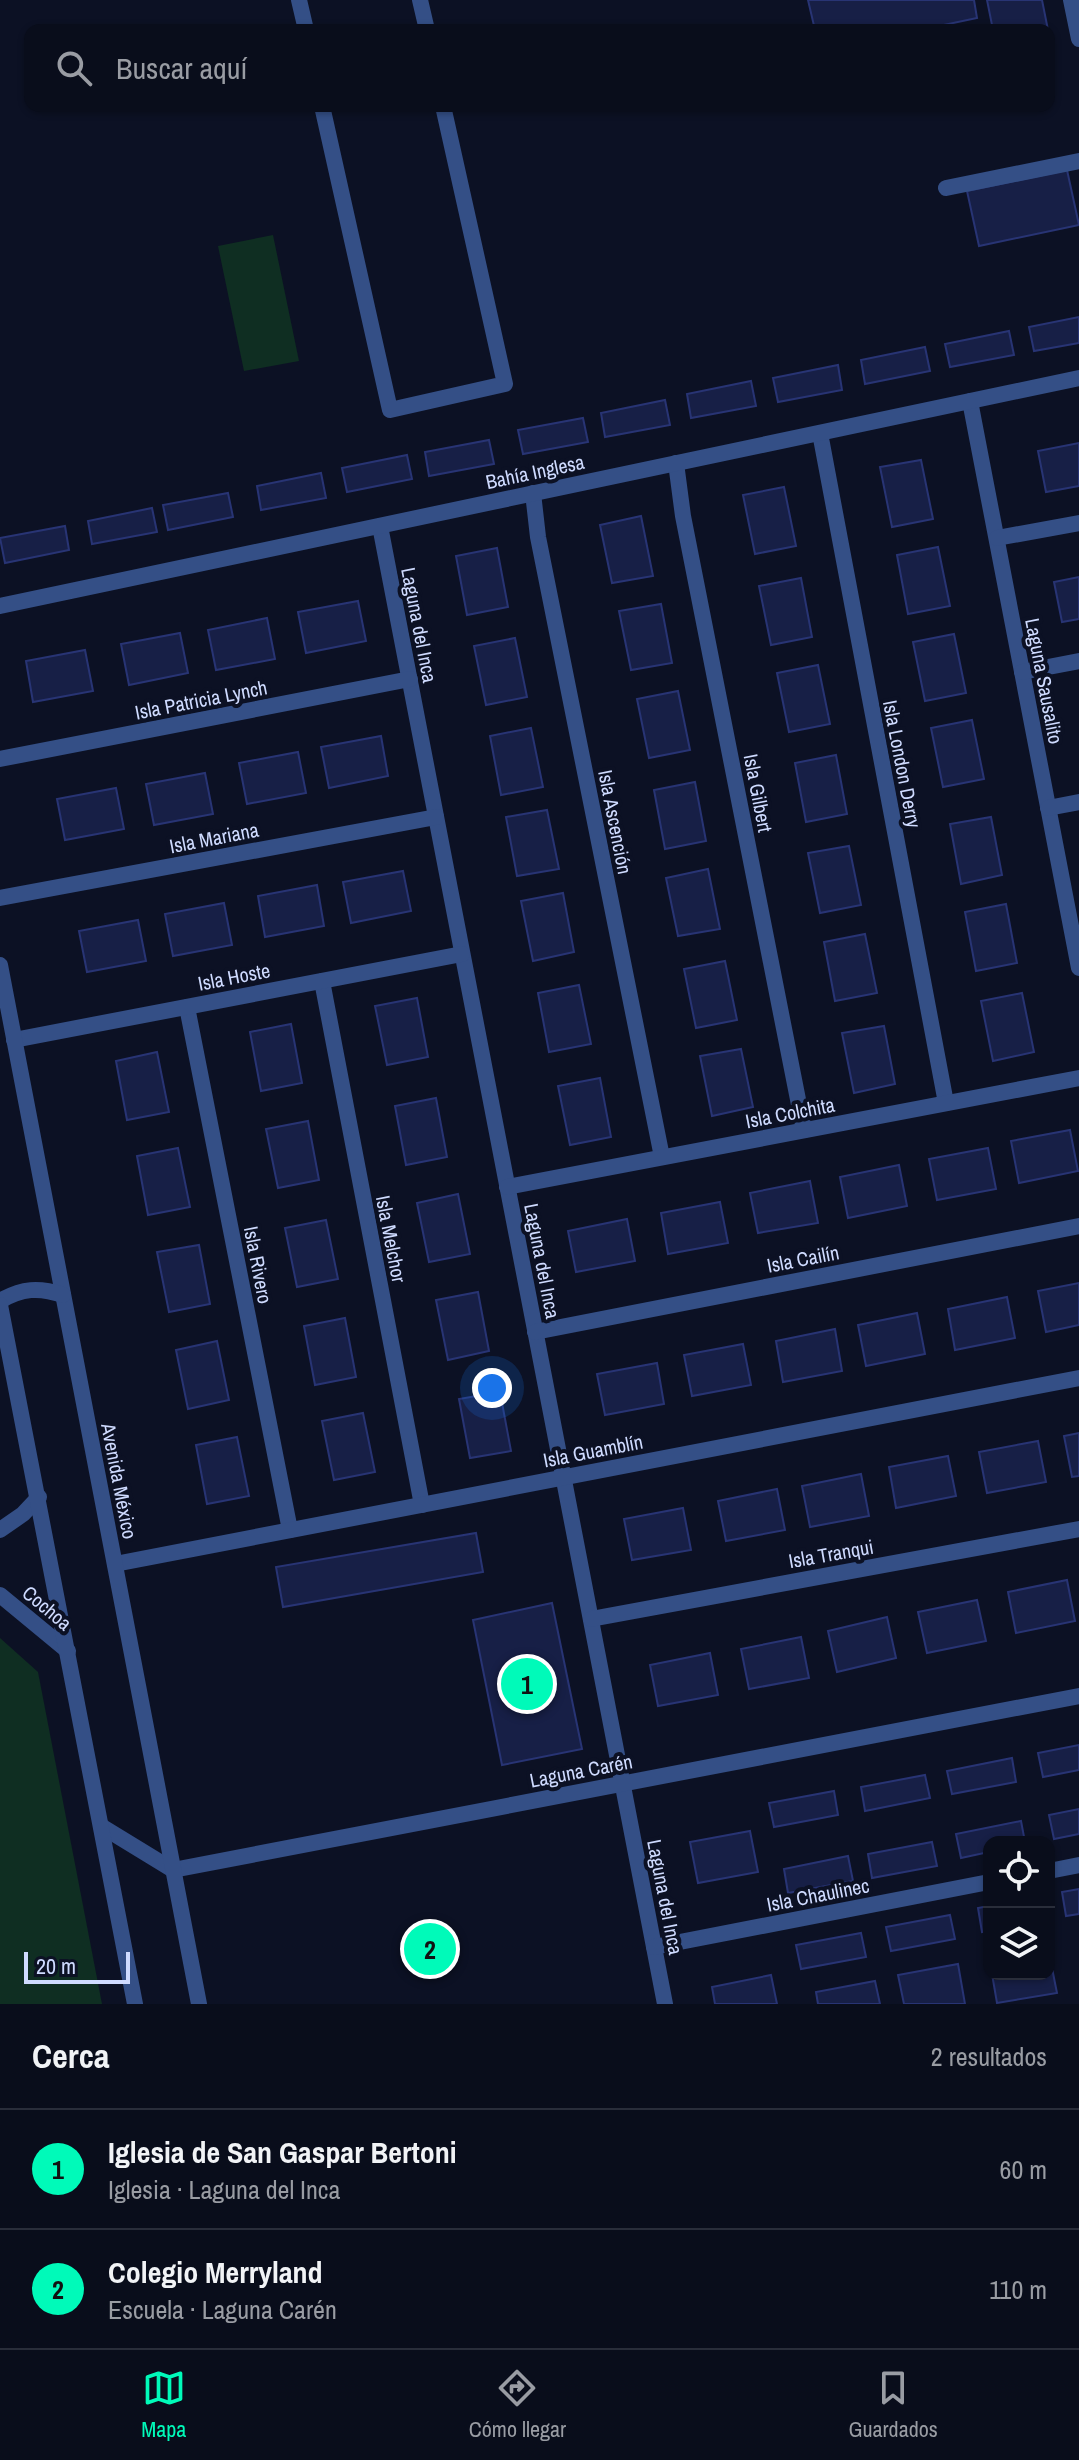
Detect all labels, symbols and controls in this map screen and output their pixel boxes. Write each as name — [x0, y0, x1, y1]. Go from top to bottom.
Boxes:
search box — [24, 24, 1055, 112]
icon: search — [52, 46, 96, 90]
text: Buscar aquí — [116, 48, 247, 88]
street label: Bahía Inglesa — [483, 448, 587, 495]
street label: Laguna del Inca — [395, 565, 444, 685]
street label: Laguna Sausalito — [1019, 616, 1070, 746]
street label: Isla Patricia Lynch — [132, 673, 269, 726]
street label: Isla London Derry — [877, 698, 928, 831]
street label: Isla Gilbert — [738, 751, 779, 835]
street label: Isla Ascención — [592, 767, 639, 876]
street label: Isla Mariana — [167, 816, 261, 859]
street label: Isla Hoste — [196, 956, 272, 997]
street label: Isla Colchita — [743, 1091, 837, 1134]
street label: Isla Melchor — [370, 1193, 413, 1285]
street label: Laguna del Inca — [518, 1201, 567, 1321]
street label: Isla Rivero — [238, 1224, 279, 1306]
street label: Isla Cailín — [765, 1238, 841, 1279]
your location — [472, 1368, 512, 1408]
street label: Avenida México — [95, 1420, 144, 1541]
street label: Isla Guamblín — [541, 1428, 645, 1473]
street label: Isla Tranqui — [786, 1533, 875, 1574]
street label: Cochoa — [17, 1579, 78, 1636]
pin: 1 — [501, 1654, 553, 1714]
street label: Laguna Carén — [527, 1747, 635, 1794]
map controls — [983, 1836, 1055, 1980]
button: locate — [983, 1836, 1055, 1908]
street label: Laguna del Inca — [641, 1837, 690, 1957]
street label: Isla Chaulinec — [764, 1871, 871, 1918]
button: layers — [983, 1908, 1055, 1980]
pin: 2 — [404, 1919, 456, 1979]
scale bar — [24, 1948, 130, 1984]
text: 20 m — [36, 1951, 76, 1981]
text: Cerca — [32, 2033, 110, 2079]
text: 2 resultados — [931, 2039, 1047, 2074]
text: Iglesia de San Gaspar Bertoni — [108, 2132, 457, 2172]
text: 1 — [52, 2152, 64, 2187]
text: 60 m — [1000, 2152, 1047, 2187]
text: Iglesia · Laguna del Inca — [108, 2172, 340, 2207]
text: Colegio Merryland — [108, 2252, 323, 2292]
text: 2 — [52, 2272, 64, 2307]
text: 110 m — [989, 2272, 1047, 2307]
text: Escuela · Laguna Carén — [108, 2292, 337, 2327]
tab: Mapa — [141, 2366, 186, 2444]
tab: Cómo llegar — [469, 2366, 566, 2444]
tab: Guardados — [849, 2366, 938, 2444]

